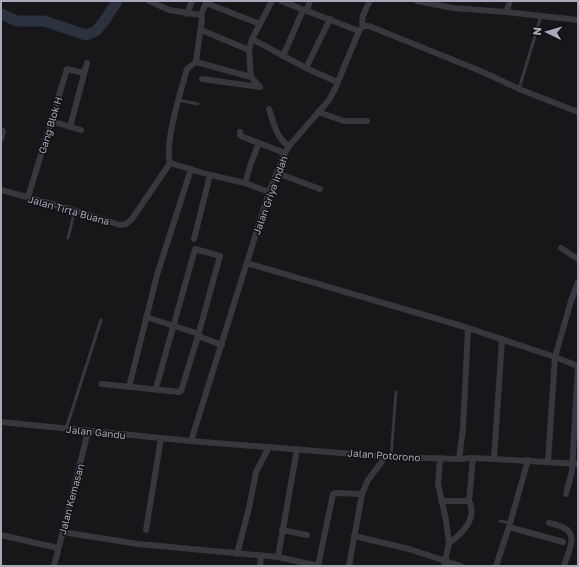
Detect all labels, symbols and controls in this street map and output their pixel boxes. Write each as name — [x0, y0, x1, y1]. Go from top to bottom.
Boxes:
north arrow — [527, 12, 567, 52]
text: N — [530, 26, 543, 36]
street label: Gang Blok H — [36, 95, 64, 155]
street label: Jalan Griya Indah — [250, 154, 290, 236]
street label: Jalan Tirta Buana — [27, 193, 111, 227]
street label: Jalan Gandu — [66, 423, 126, 441]
street label: Jalan Potorono — [347, 446, 421, 464]
street label: Jalan Kemasan — [56, 462, 86, 536]

